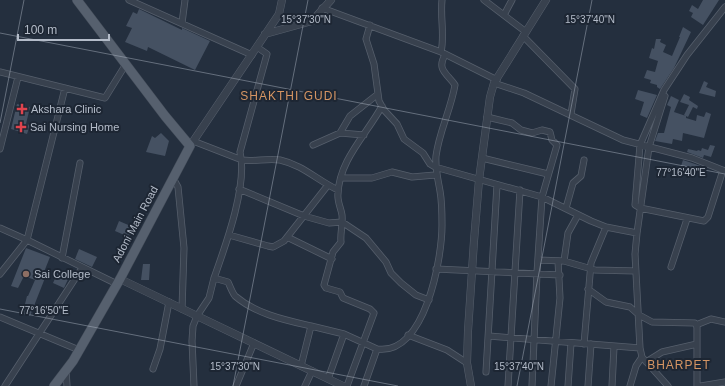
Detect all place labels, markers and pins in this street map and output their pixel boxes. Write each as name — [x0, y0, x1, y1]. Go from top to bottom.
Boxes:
marker: Akshara Clinic — [16, 103, 28, 115]
place label: Akshara Clinic — [31, 103, 102, 115]
marker: Sai Nursing Home — [15, 121, 27, 133]
place label: Sai Nursing Home — [30, 121, 119, 133]
place label: Sai College — [34, 268, 90, 280]
marker: Sai College — [21, 269, 31, 279]

